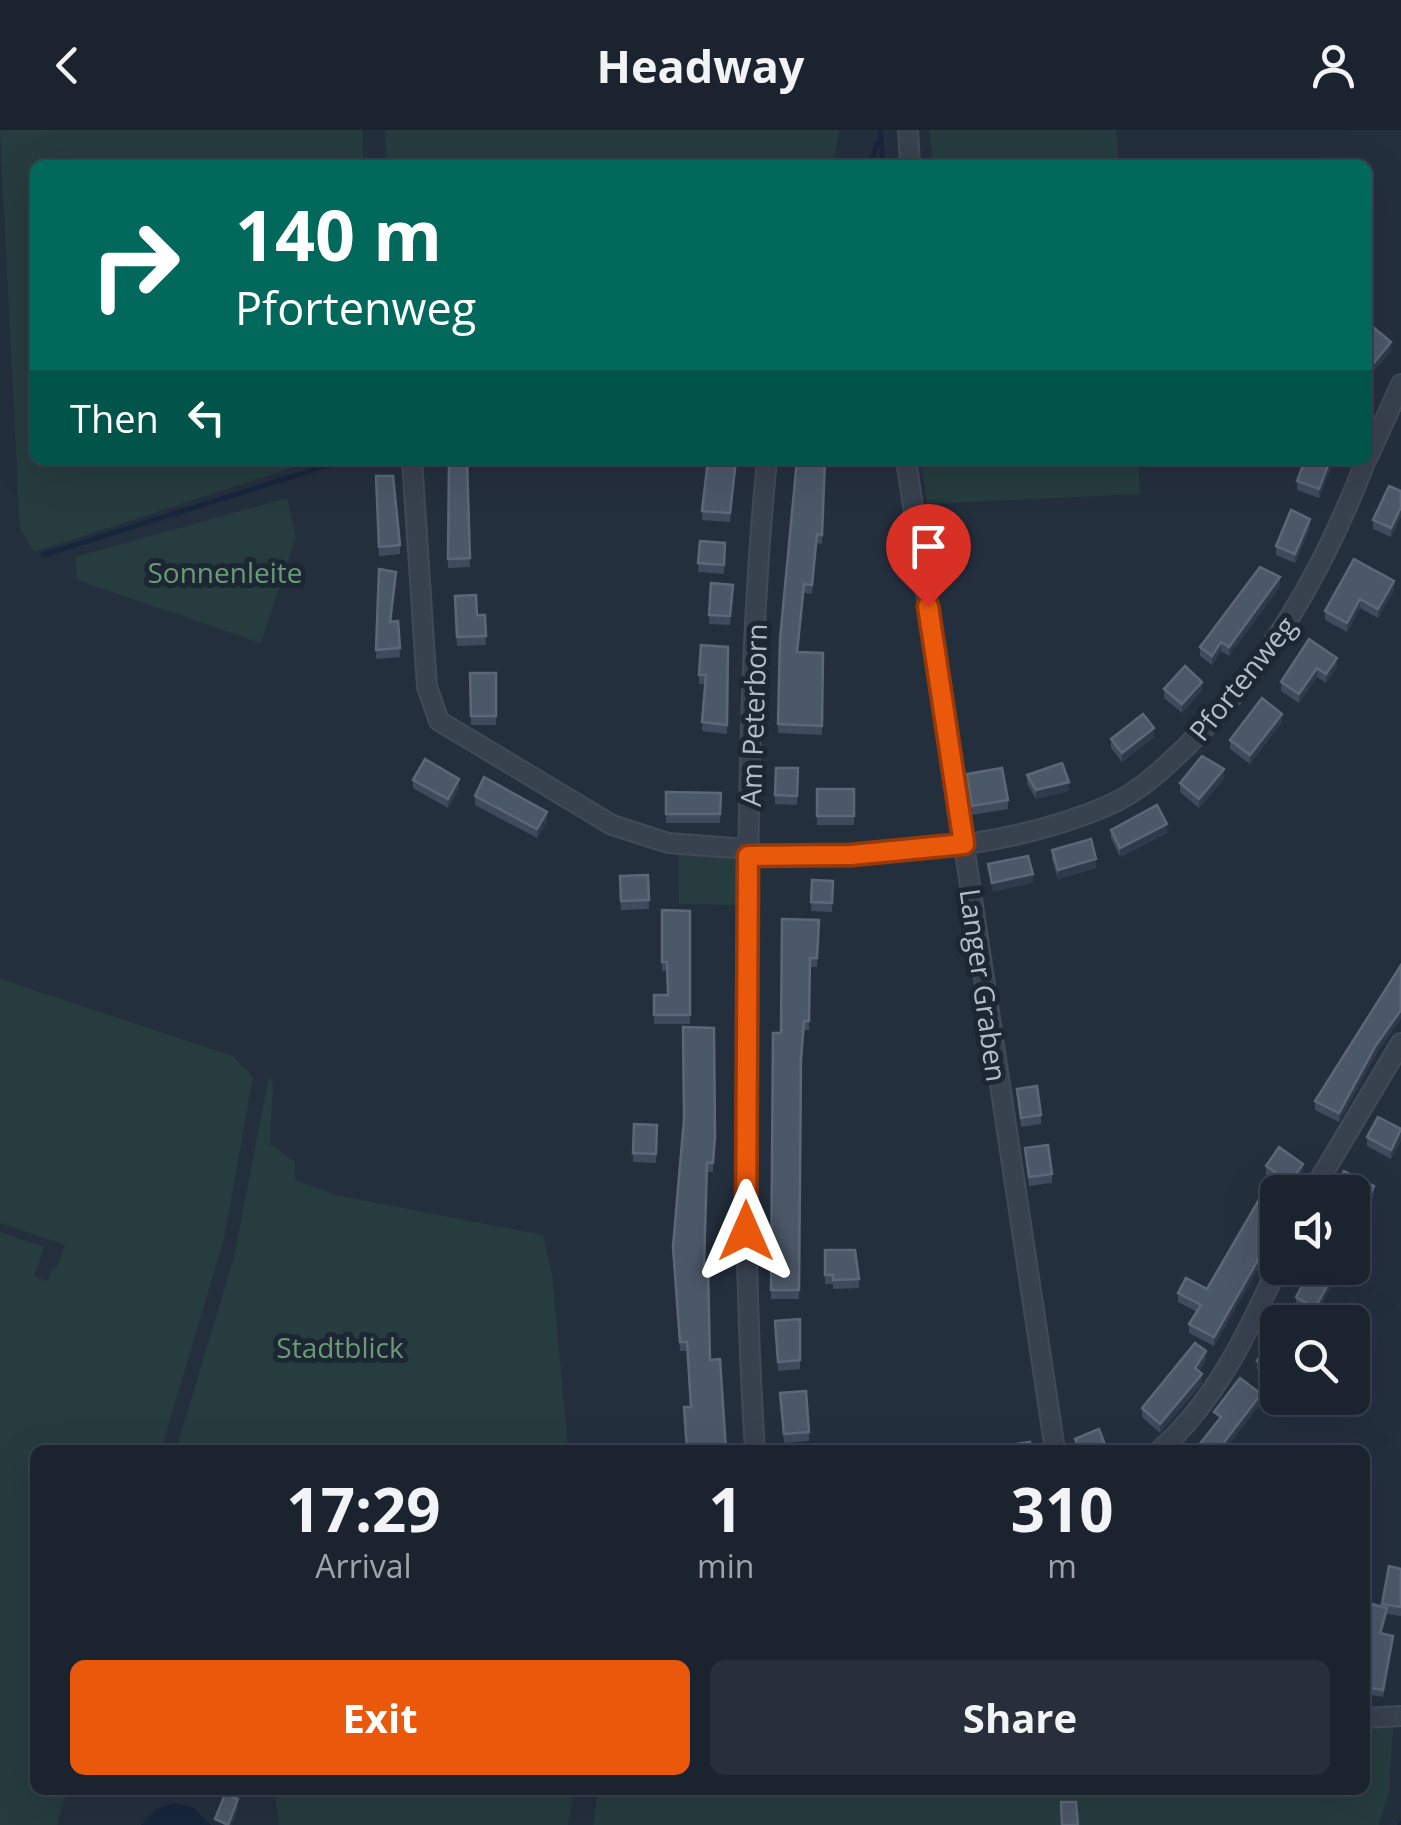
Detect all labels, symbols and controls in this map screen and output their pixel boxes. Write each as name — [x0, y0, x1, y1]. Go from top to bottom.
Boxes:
text: Headway — [597, 35, 804, 96]
icon: back — [40, 38, 95, 93]
icon: person — [1306, 38, 1361, 93]
text: 140 m — [235, 186, 442, 282]
icon: right — [70, 200, 200, 330]
text: Pfortenweg — [235, 277, 476, 338]
icon: left — [179, 390, 234, 445]
text: Then — [70, 392, 159, 444]
pin — [886, 504, 971, 607]
icon: arrive — [901, 519, 956, 574]
park label: Sonnenleite — [148, 553, 303, 591]
street label: Pfortenweg — [1180, 608, 1304, 748]
street label: Am Peterborn — [731, 623, 775, 807]
street label: Langer Graben — [952, 886, 1016, 1084]
map controls — [1260, 1175, 1370, 1415]
button: sound — [1260, 1175, 1370, 1285]
position arrow — [694, 1179, 798, 1283]
button: search — [1260, 1305, 1370, 1415]
park label: Stadtblick — [276, 1328, 404, 1366]
text: 17:29 — [286, 1468, 441, 1550]
text: 1 — [709, 1468, 743, 1550]
text: 310 — [1011, 1468, 1114, 1550]
text: Arrival — [315, 1544, 412, 1587]
text: min — [697, 1544, 754, 1587]
text: m — [1047, 1544, 1077, 1587]
button: Exit — [70, 1660, 690, 1775]
button: Share — [710, 1660, 1330, 1775]

